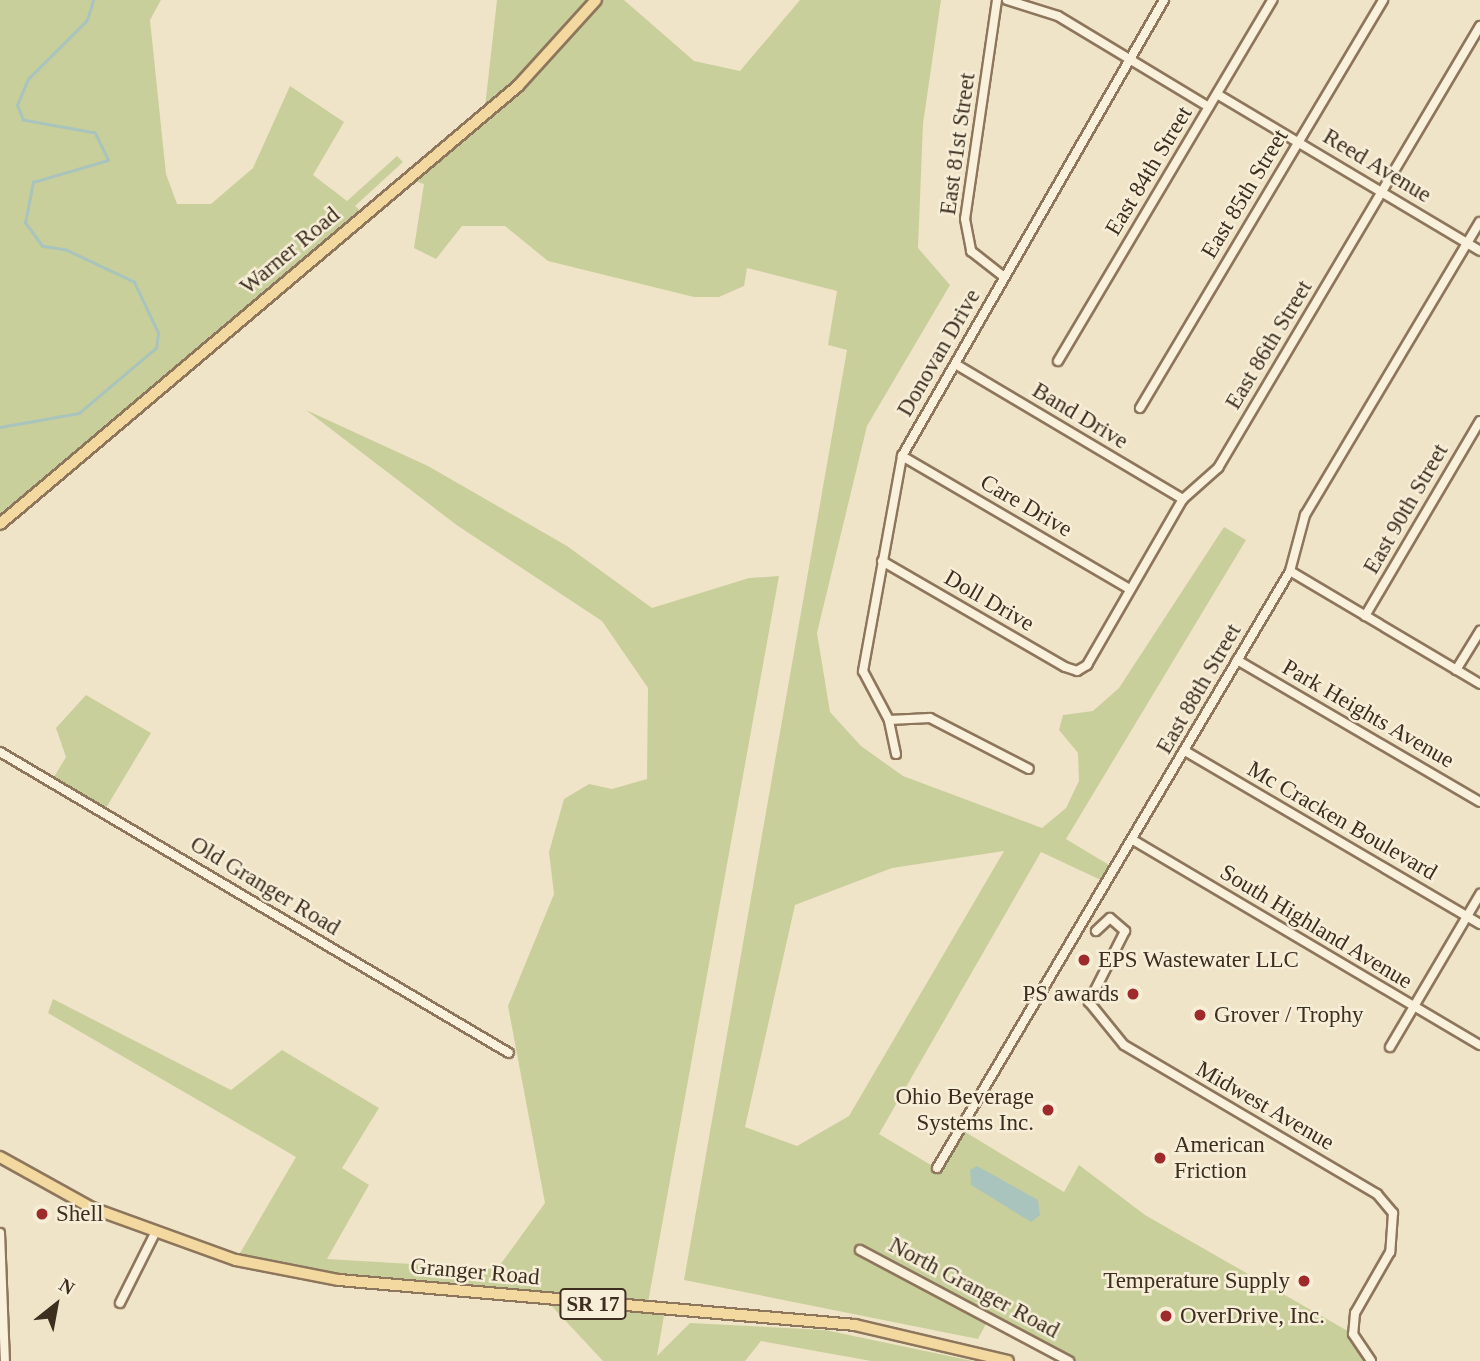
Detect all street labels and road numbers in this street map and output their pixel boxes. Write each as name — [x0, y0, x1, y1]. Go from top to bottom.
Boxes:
street label: East 81st Street — [934, 71, 982, 217]
street label: East 84th Street — [1100, 101, 1198, 241]
street label: Reed Avenue — [1317, 123, 1437, 209]
street label: East 85th Street — [1196, 124, 1294, 264]
street label: Warner Road — [235, 201, 345, 301]
street label: East 86th Street — [1220, 275, 1318, 415]
street label: Donovan Drive — [891, 284, 987, 422]
street label: Band Drive — [1027, 377, 1133, 455]
street label: East 90th Street — [1358, 439, 1454, 579]
street label: Care Drive — [975, 469, 1077, 543]
street label: Doll Drive — [939, 564, 1039, 638]
street label: East 88th Street — [1151, 619, 1247, 759]
street label: Park Heights Avenue — [1277, 653, 1459, 775]
street label: Mc Cracken Boulevard — [1242, 755, 1442, 887]
street label: Old Granger Road — [185, 830, 345, 942]
street label: South Highland Avenue — [1214, 858, 1418, 996]
street label: Midwest Avenue — [1191, 1055, 1339, 1157]
street label: North Granger Road — [884, 1231, 1064, 1345]
street label: Granger Road — [409, 1253, 541, 1291]
road number: SR 17 — [558, 1286, 628, 1322]

